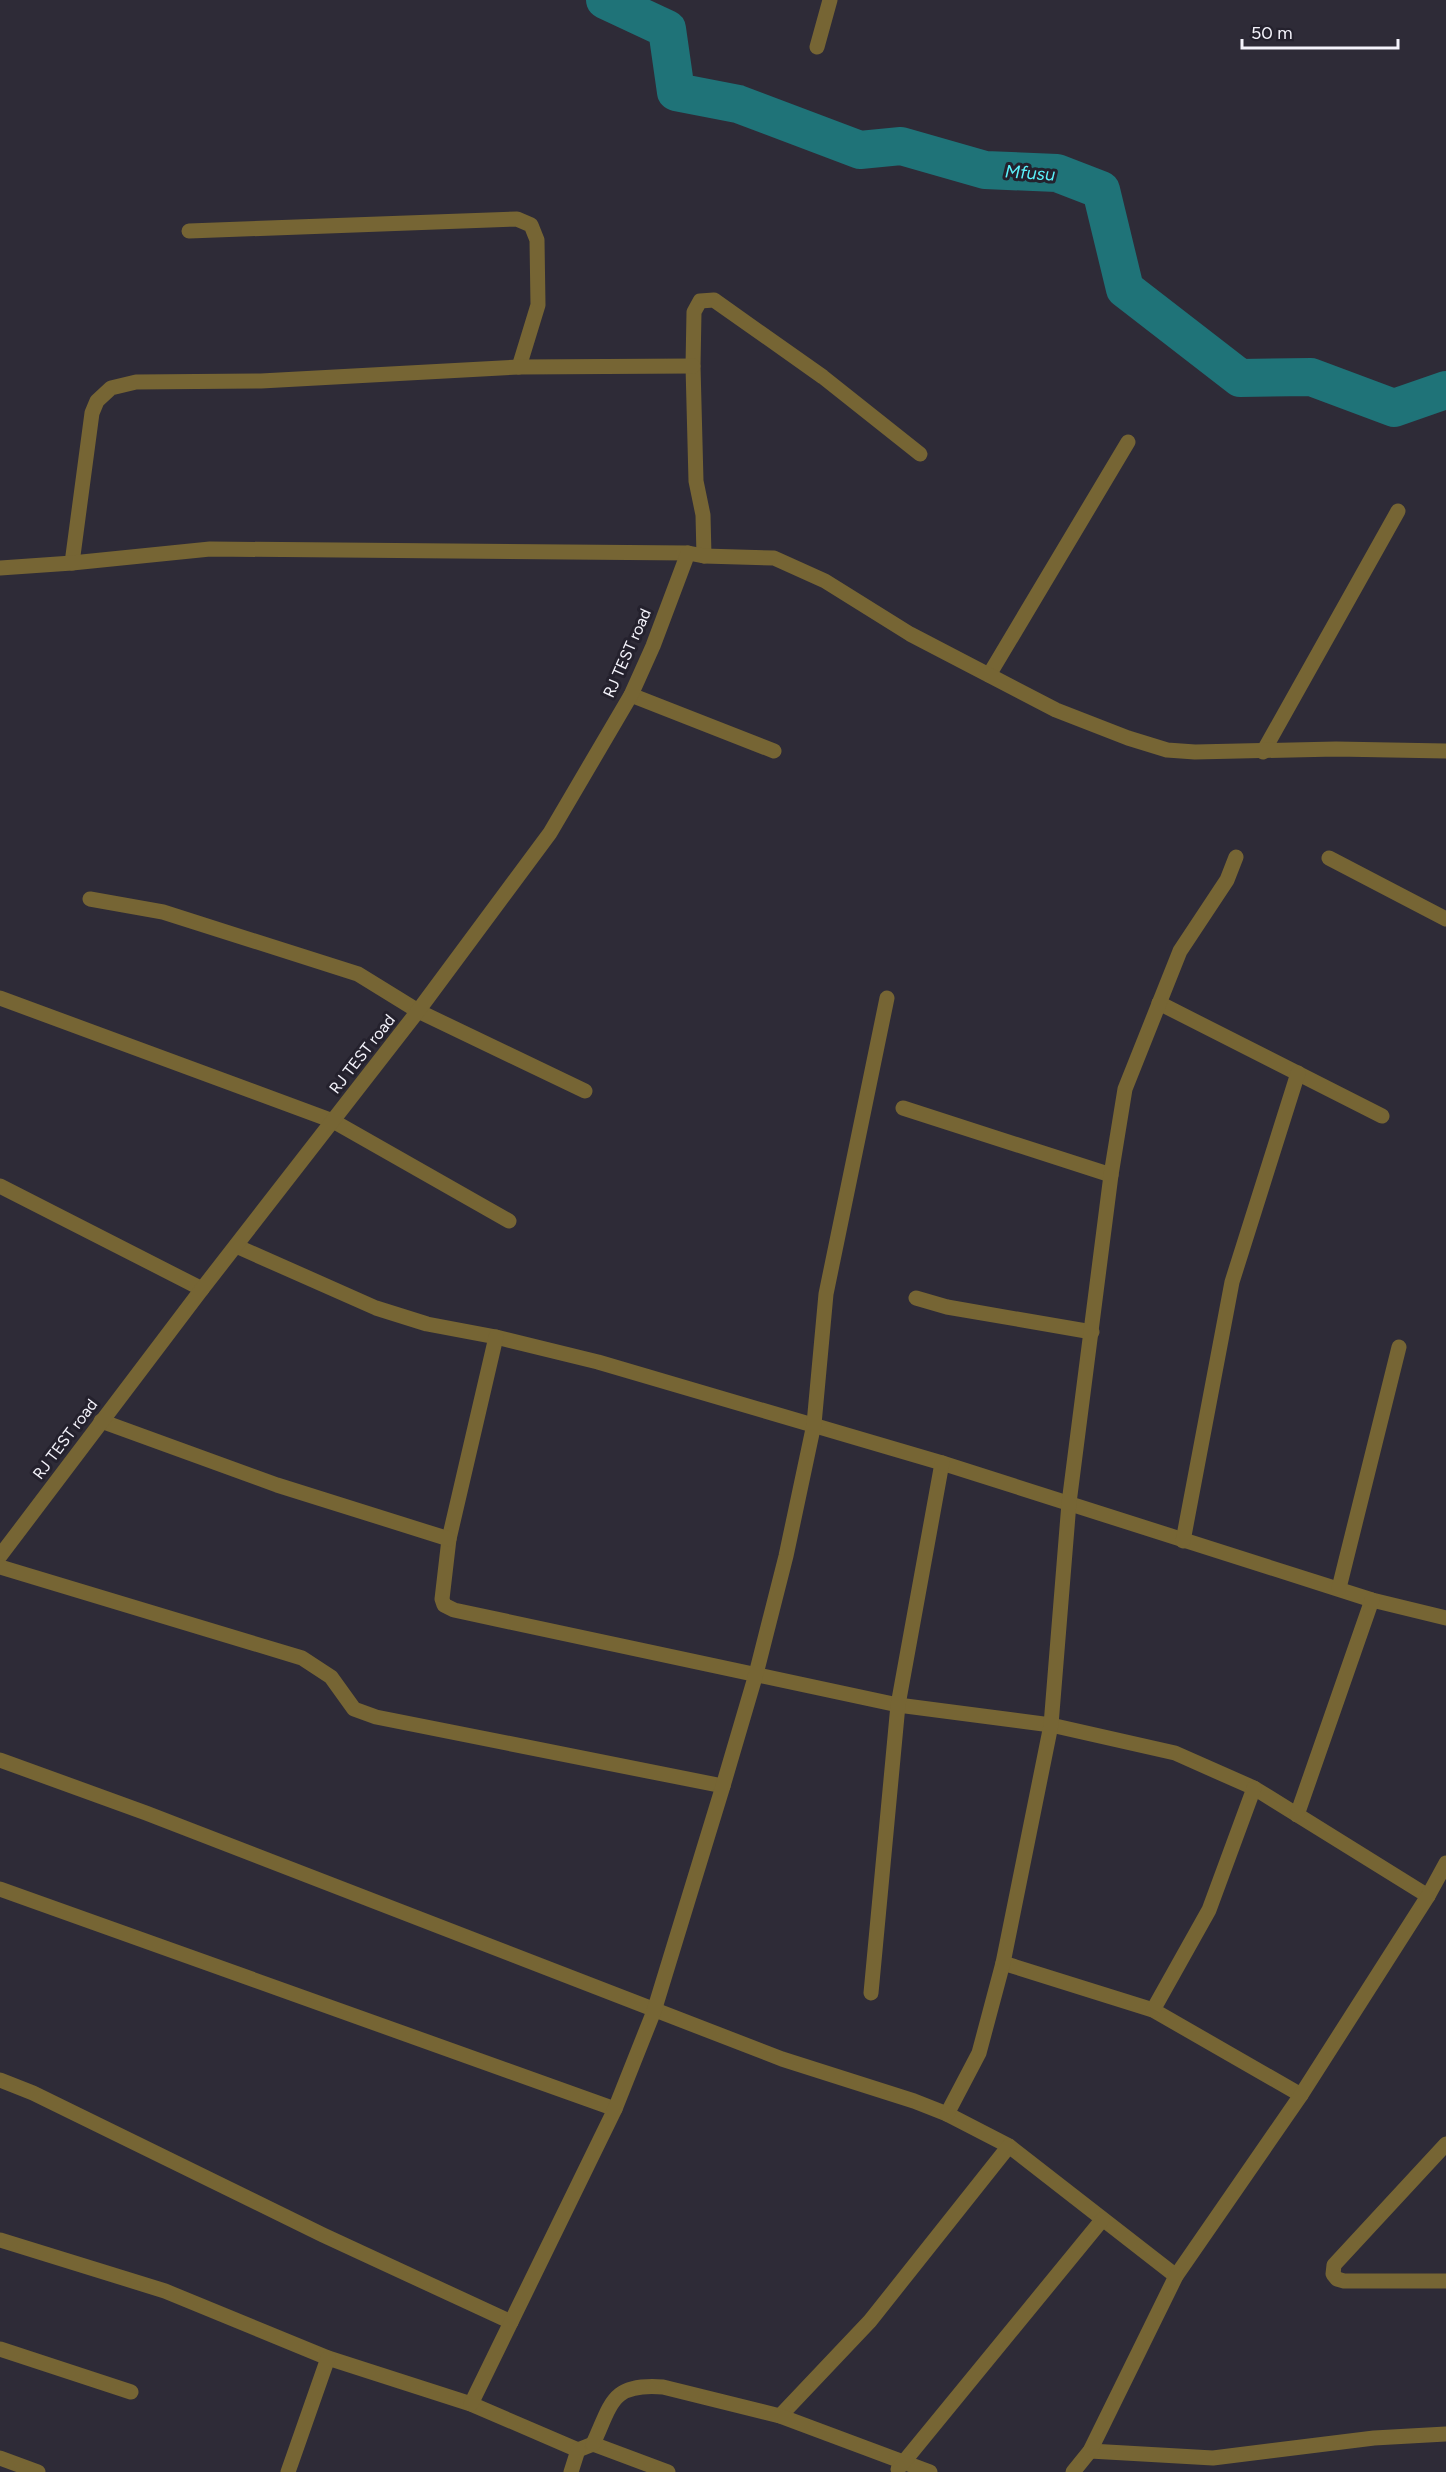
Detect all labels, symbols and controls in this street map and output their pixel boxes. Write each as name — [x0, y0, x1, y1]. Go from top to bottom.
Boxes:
scale bar — [1242, 12, 1398, 50]
text: 50 m — [1251, 22, 1293, 44]
water label: Mfusu — [1004, 160, 1056, 186]
street label: RJ TEST road — [599, 606, 655, 700]
street label: RJ TEST road — [325, 1011, 399, 1097]
street label: RJ TEST road — [29, 1395, 101, 1483]

